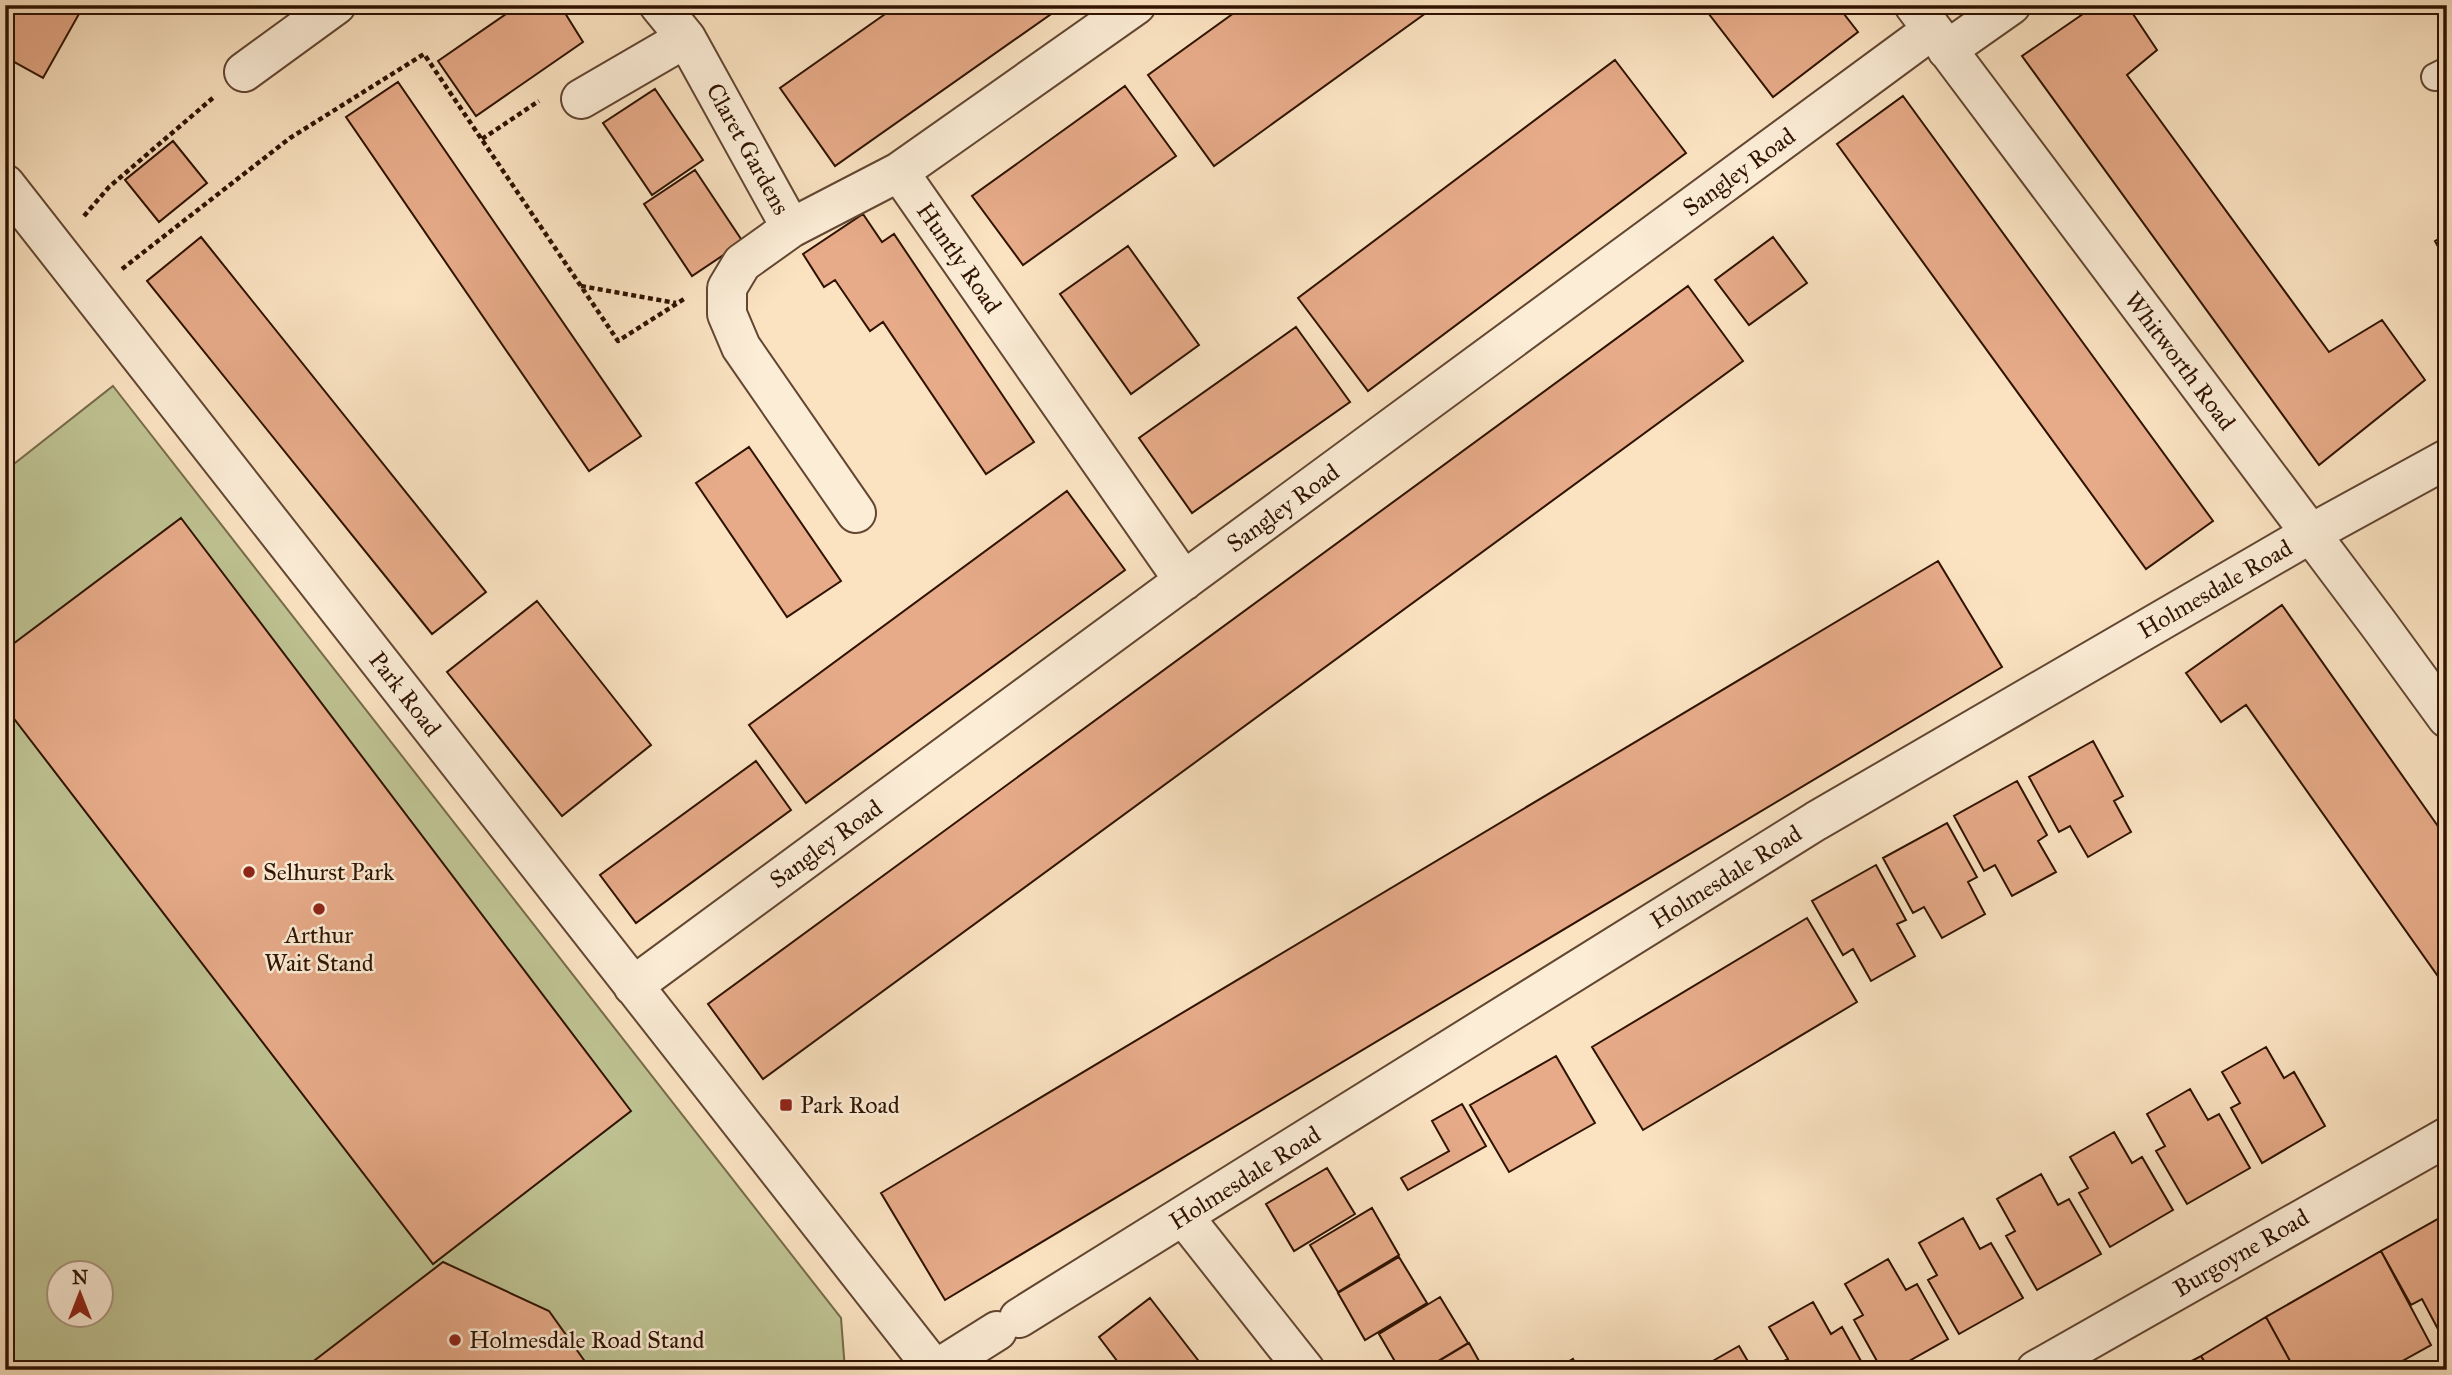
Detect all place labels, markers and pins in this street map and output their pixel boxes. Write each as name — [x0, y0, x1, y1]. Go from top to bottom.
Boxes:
place label: Selhurst Park — [263, 857, 395, 887]
marker: Selhurst Park — [241, 864, 257, 880]
marker: Arthur Wait Stand — [311, 901, 327, 917]
place label: Arthur Wait Stand — [264, 920, 374, 978]
place label: Park Road — [800, 1090, 900, 1120]
marker: Park Road — [778, 1097, 794, 1113]
place label: Holmesdale Road Stand — [469, 1325, 705, 1355]
marker: Holmesdale Road Stand — [447, 1332, 463, 1348]

